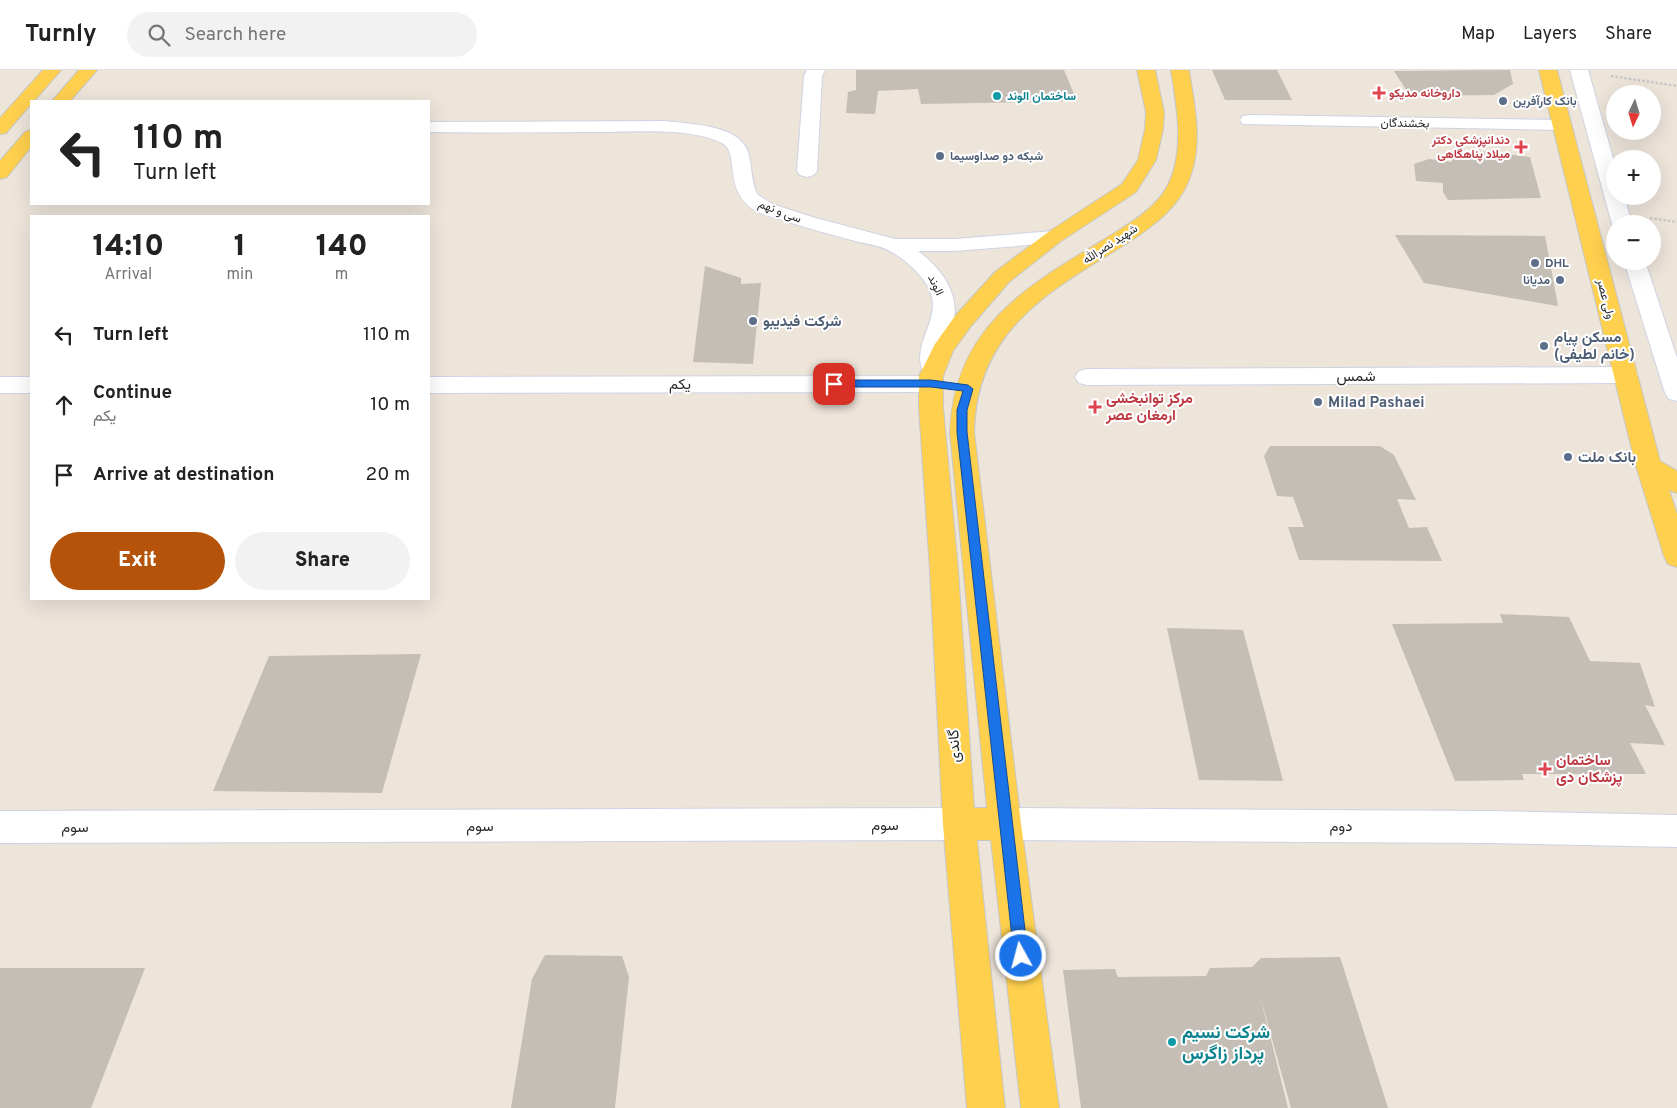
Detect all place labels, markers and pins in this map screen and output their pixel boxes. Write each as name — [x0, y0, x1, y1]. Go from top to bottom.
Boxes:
place label: داروخانه مدیکو — [1389, 86, 1461, 102]
marker: داروخانه مدیکو — [1373, 87, 1385, 99]
place label: ساختمان الوند — [1007, 89, 1076, 105]
marker: ساختمان الوند — [991, 90, 1003, 102]
place label: بانک کارآفرین — [1513, 94, 1577, 110]
marker: بانک کارآفرین — [1497, 95, 1509, 107]
place label: دندانپزشکی دکتر میلاد پناهگاهی — [1431, 133, 1510, 163]
marker: دندانپزشکی دکتر میلاد پناهگاهی — [1514, 140, 1528, 154]
place label: شبکه دو صداوسیما — [950, 149, 1044, 165]
marker: شبکه دو صداوسیما — [934, 150, 946, 162]
place label: DHL — [1545, 256, 1569, 272]
marker: DHL — [1529, 257, 1541, 269]
place label: مدیانا — [1523, 273, 1550, 289]
marker: مدیانا — [1554, 274, 1566, 286]
place label: شرکت فیدیبو — [763, 313, 842, 332]
marker: شرکت فیدیبو — [747, 315, 759, 327]
place label: مسکن پیام (خانم لطیفی) — [1554, 329, 1635, 365]
marker: مسکن پیام (خانم لطیفی) — [1538, 340, 1550, 352]
pin — [813, 363, 855, 405]
place label: مرکز توانبخشی ارمغان عصر — [1105, 390, 1193, 426]
place label: Milad Pashaei — [1328, 394, 1425, 413]
marker: Milad Pashaei — [1312, 396, 1324, 408]
marker: مرکز توانبخشی ارمغان عصر — [1088, 400, 1102, 414]
place label: بانک ملت — [1578, 449, 1636, 468]
marker: بانک ملت — [1562, 451, 1574, 463]
place label: ساختمان پزشکان دی — [1556, 752, 1622, 788]
marker: ساختمان پزشکان دی — [1538, 762, 1552, 776]
place label: شرکت نسیم پرداز زاگرس — [1182, 1022, 1270, 1066]
marker: شرکت نسیم پرداز زاگرس — [1166, 1036, 1178, 1048]

